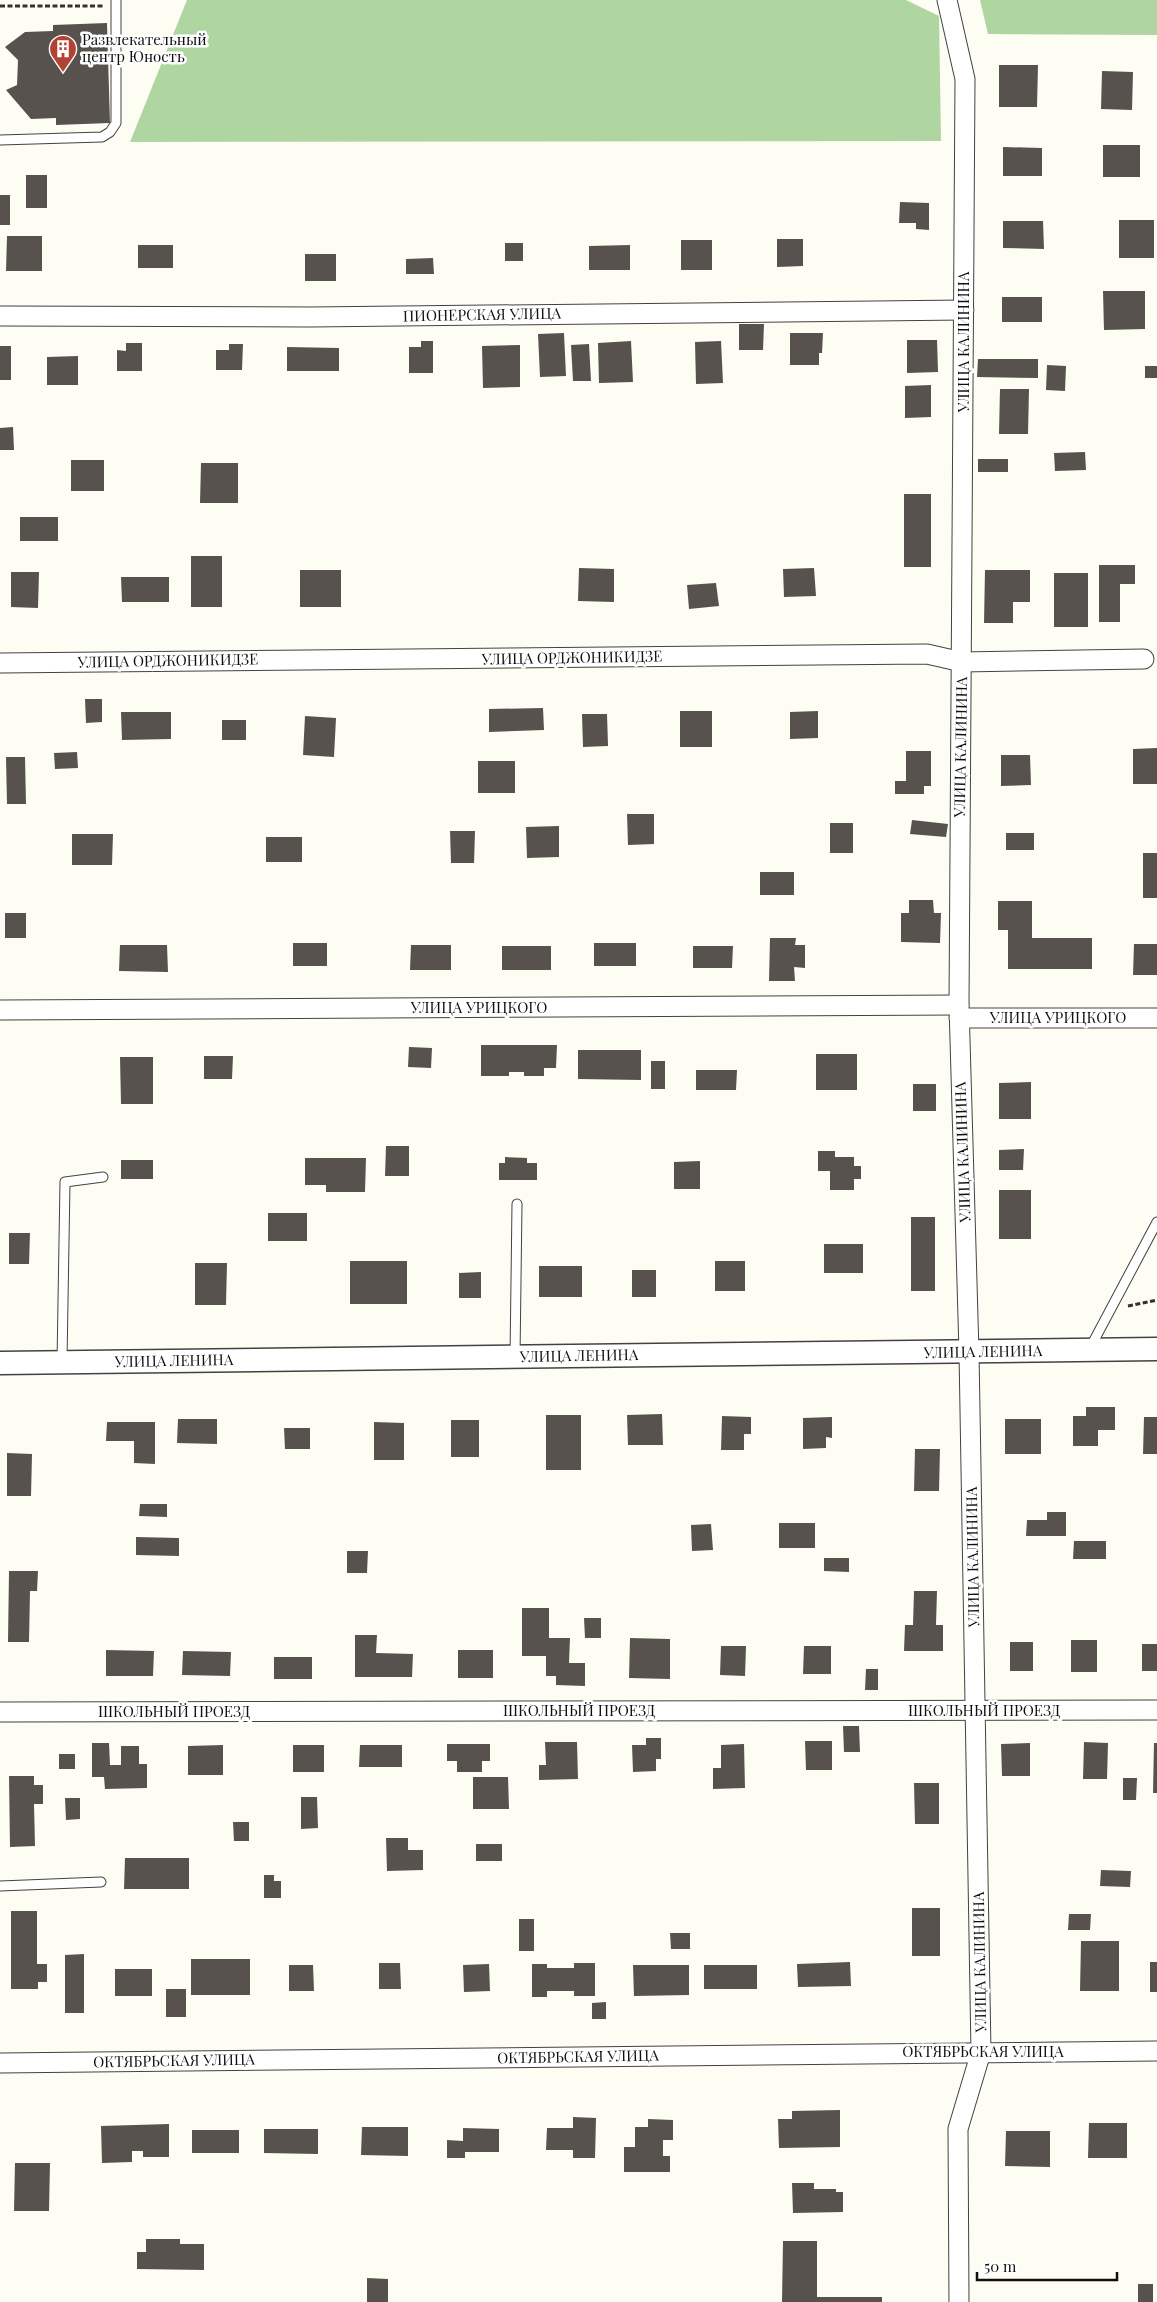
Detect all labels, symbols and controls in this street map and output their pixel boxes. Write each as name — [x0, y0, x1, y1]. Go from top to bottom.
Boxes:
place label: Развлекательный центр Юность — [82, 29, 207, 66]
building icon: Развлекательный центр Юность — [48, 34, 78, 73]
street label: УЛИЦА КАЛИНИНА — [953, 271, 973, 413]
street label: ПИОНЕРСКАЯ УЛИЦА — [403, 303, 562, 325]
street label: УЛИЦА ОРДЖОНИКИДЗЕ — [480, 645, 663, 669]
street label: УЛИЦА ОРДЖОНИКИДЗЕ — [76, 648, 259, 672]
street label: УЛИЦА КАЛИНИНА — [949, 676, 971, 818]
street label: УЛИЦА УРИЦКОГО — [410, 997, 547, 1017]
street label: УЛИЦА УРИЦКОГО — [989, 1007, 1126, 1027]
street label: УЛИЦА КАЛИНИНА — [950, 1081, 974, 1224]
street label: УЛИЦА ЛЕНИНА — [923, 1340, 1043, 1362]
street label: УЛИЦА ЛЕНИНА — [519, 1344, 639, 1366]
street label: УЛИЦА ЛЕНИНА — [114, 1349, 234, 1371]
street label: УЛИЦА КАЛИНИНА — [961, 1486, 983, 1629]
street label: ШКОЛЬНЫЙ ПРОЕЗД — [503, 1700, 656, 1720]
street label: ШКОЛЬНЫЙ ПРОЕЗД — [908, 1700, 1061, 1720]
street label: ШКОЛЬНЫЙ ПРОЕЗД — [98, 1701, 251, 1721]
street label: УЛИЦА КАЛИНИНА — [968, 1891, 990, 2034]
street label: ОКТЯБРЬСКАЯ УЛИЦА — [902, 2041, 1064, 2061]
street label: ОКТЯБРЬСКАЯ УЛИЦА — [497, 2045, 659, 2067]
street label: ОКТЯБРЬСКАЯ УЛИЦА — [93, 2049, 255, 2071]
scale bar — [977, 2250, 1117, 2282]
text: 50 m — [984, 2256, 1017, 2276]

